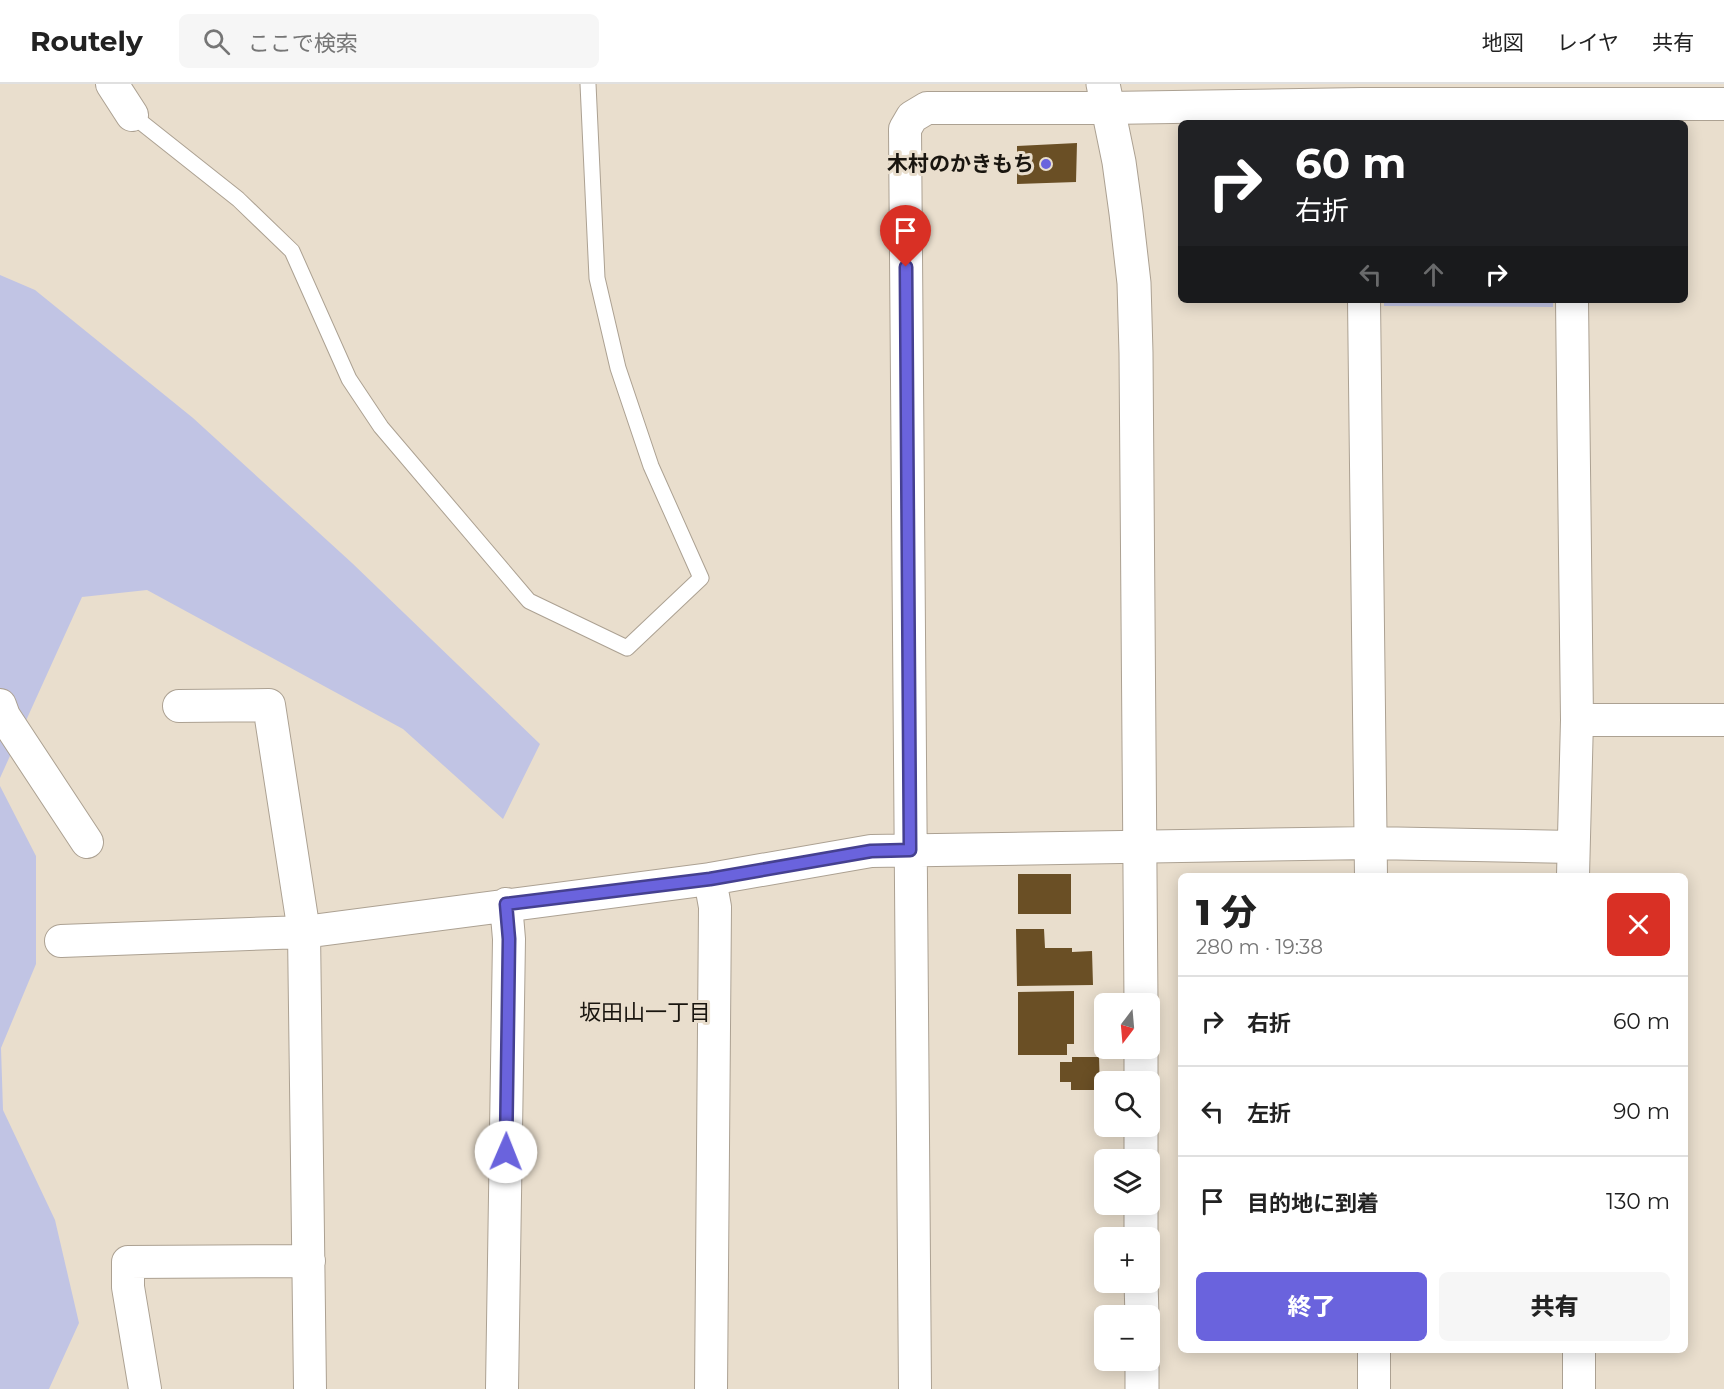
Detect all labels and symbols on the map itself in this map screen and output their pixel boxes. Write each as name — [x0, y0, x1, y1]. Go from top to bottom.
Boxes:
place label: 木村のかきもち — [887, 151, 1034, 176]
marker: 木村のかきもち — [1039, 157, 1053, 171]
pin — [880, 205, 931, 267]
north arrow — [1094, 993, 1160, 1059]
district label: 坂田山一丁目 — [579, 999, 711, 1026]
position arrow — [474, 1120, 538, 1184]

